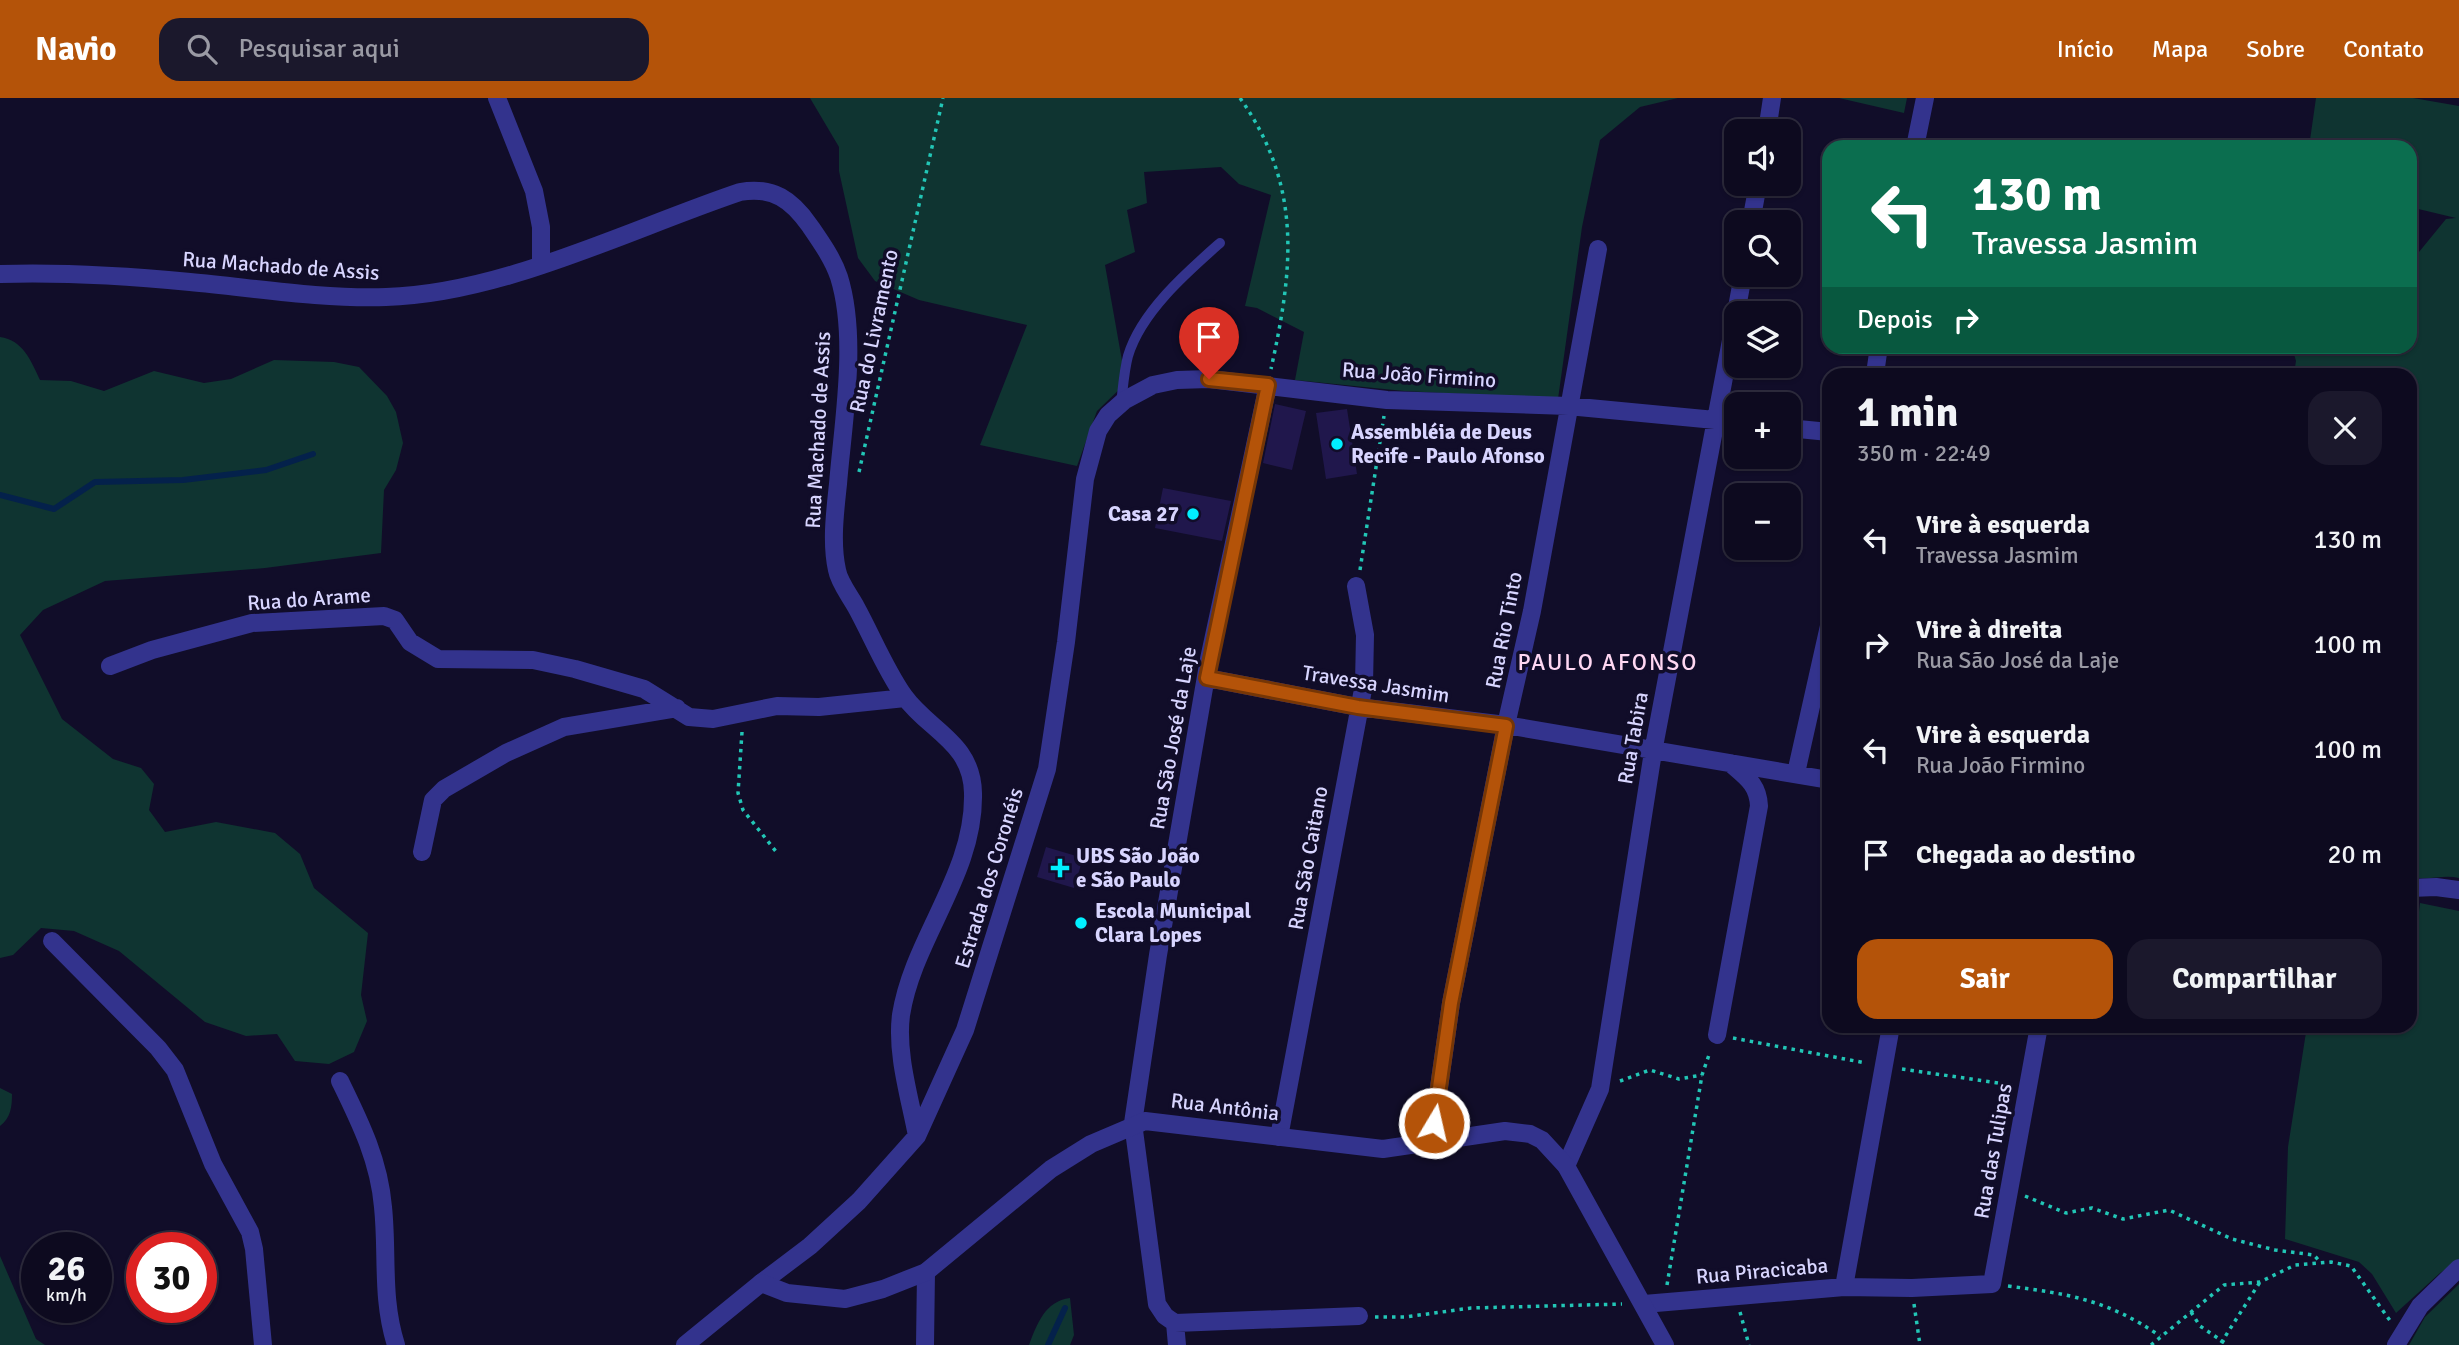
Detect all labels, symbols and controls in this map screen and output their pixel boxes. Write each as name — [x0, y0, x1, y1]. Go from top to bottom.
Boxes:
search box — [159, 18, 649, 81]
text: Navio — [35, 29, 117, 70]
icon: search — [183, 30, 221, 68]
text: Pesquisar aqui — [239, 33, 400, 65]
text: Início — [2057, 34, 2114, 64]
text: Mapa — [2152, 34, 2208, 64]
text: Sobre — [2246, 34, 2305, 64]
text: Contato — [2343, 34, 2424, 64]
map controls — [1724, 119, 1801, 560]
button: sound — [1724, 119, 1801, 196]
text: 130 m — [1972, 164, 2102, 224]
icon: left — [1857, 168, 1948, 259]
button: search — [1724, 210, 1801, 287]
text: Travessa Jasmim — [1972, 224, 2198, 263]
street label: Rua Machado de Assis — [182, 246, 380, 286]
street label: Rua do Livramento — [844, 247, 904, 415]
button: layers — [1724, 301, 1801, 378]
icon: right — [1947, 301, 1985, 339]
text: Depois — [1857, 304, 1933, 336]
pin — [1179, 307, 1239, 379]
icon: arrive — [1190, 318, 1228, 356]
street label: Rua Machado de Assis — [800, 331, 836, 529]
street label: Rua João Firmino — [1341, 357, 1497, 393]
text: 1 min — [1857, 387, 1958, 438]
button: close — [2308, 391, 2382, 465]
button: + — [1724, 392, 1801, 469]
place label: Assembléia de Deus Recife - Paulo Afonso — [1351, 419, 1545, 469]
marker: Assembléia de Deus Recife - Paulo Afonso — [1329, 436, 1345, 452]
text: 350 m · 22:49 — [1857, 439, 1991, 468]
button: − — [1724, 483, 1801, 560]
place label: Casa 27 — [1108, 501, 1179, 527]
marker: Casa 27 — [1185, 506, 1201, 522]
text: Vire à esquerda — [1916, 509, 2090, 541]
icon: left — [1857, 521, 1895, 559]
text: 130 m — [2313, 524, 2382, 556]
text: Travessa Jasmim — [1916, 541, 2079, 570]
street label: Rua Rio Tinto — [1480, 569, 1528, 691]
street label: Rua do Arame — [246, 582, 372, 616]
text: Vire à direita — [1916, 614, 2062, 646]
icon: right — [1857, 626, 1895, 664]
text: 100 m — [2313, 629, 2382, 661]
street label: Rua São José da Laje — [1144, 644, 1202, 832]
text: Rua São José da Laje — [1916, 646, 2119, 675]
district label: PAULO AFONSO — [1518, 648, 1698, 677]
street label: Travessa Jasmim — [1301, 660, 1451, 708]
street label: Rua Tabira — [1612, 690, 1654, 786]
text: Vire à esquerda — [1916, 719, 2090, 751]
icon: left — [1857, 731, 1895, 769]
text: 100 m — [2313, 734, 2382, 766]
text: Rua João Firmino — [1916, 751, 2085, 780]
street label: Rua São Caitano — [1283, 784, 1333, 932]
street label: Estrada dos Coronéis — [949, 785, 1029, 971]
icon: arrive — [1857, 836, 1895, 874]
text: Chegada ao destino — [1916, 839, 2135, 871]
text: 20 m — [2327, 839, 2382, 871]
place label: UBS São João e São Paulo — [1076, 843, 1200, 893]
marker: UBS São João e São Paulo — [1050, 858, 1070, 878]
place label: Escola Municipal Clara Lopes — [1095, 898, 1251, 948]
marker: Escola Municipal Clara Lopes — [1073, 915, 1089, 931]
button: Sair — [1857, 939, 2113, 1019]
button: Compartilhar — [2127, 939, 2382, 1019]
street label: Rua das Tulipas — [1968, 1081, 2018, 1221]
position arrow — [1397, 1086, 1471, 1160]
street label: Rua Antônia — [1169, 1087, 1281, 1127]
speed limit sign: 30 — [126, 1232, 217, 1323]
text: 26 — [48, 1247, 85, 1290]
street label: Rua Piracicaba — [1695, 1252, 1829, 1290]
text: km/h — [46, 1284, 87, 1306]

